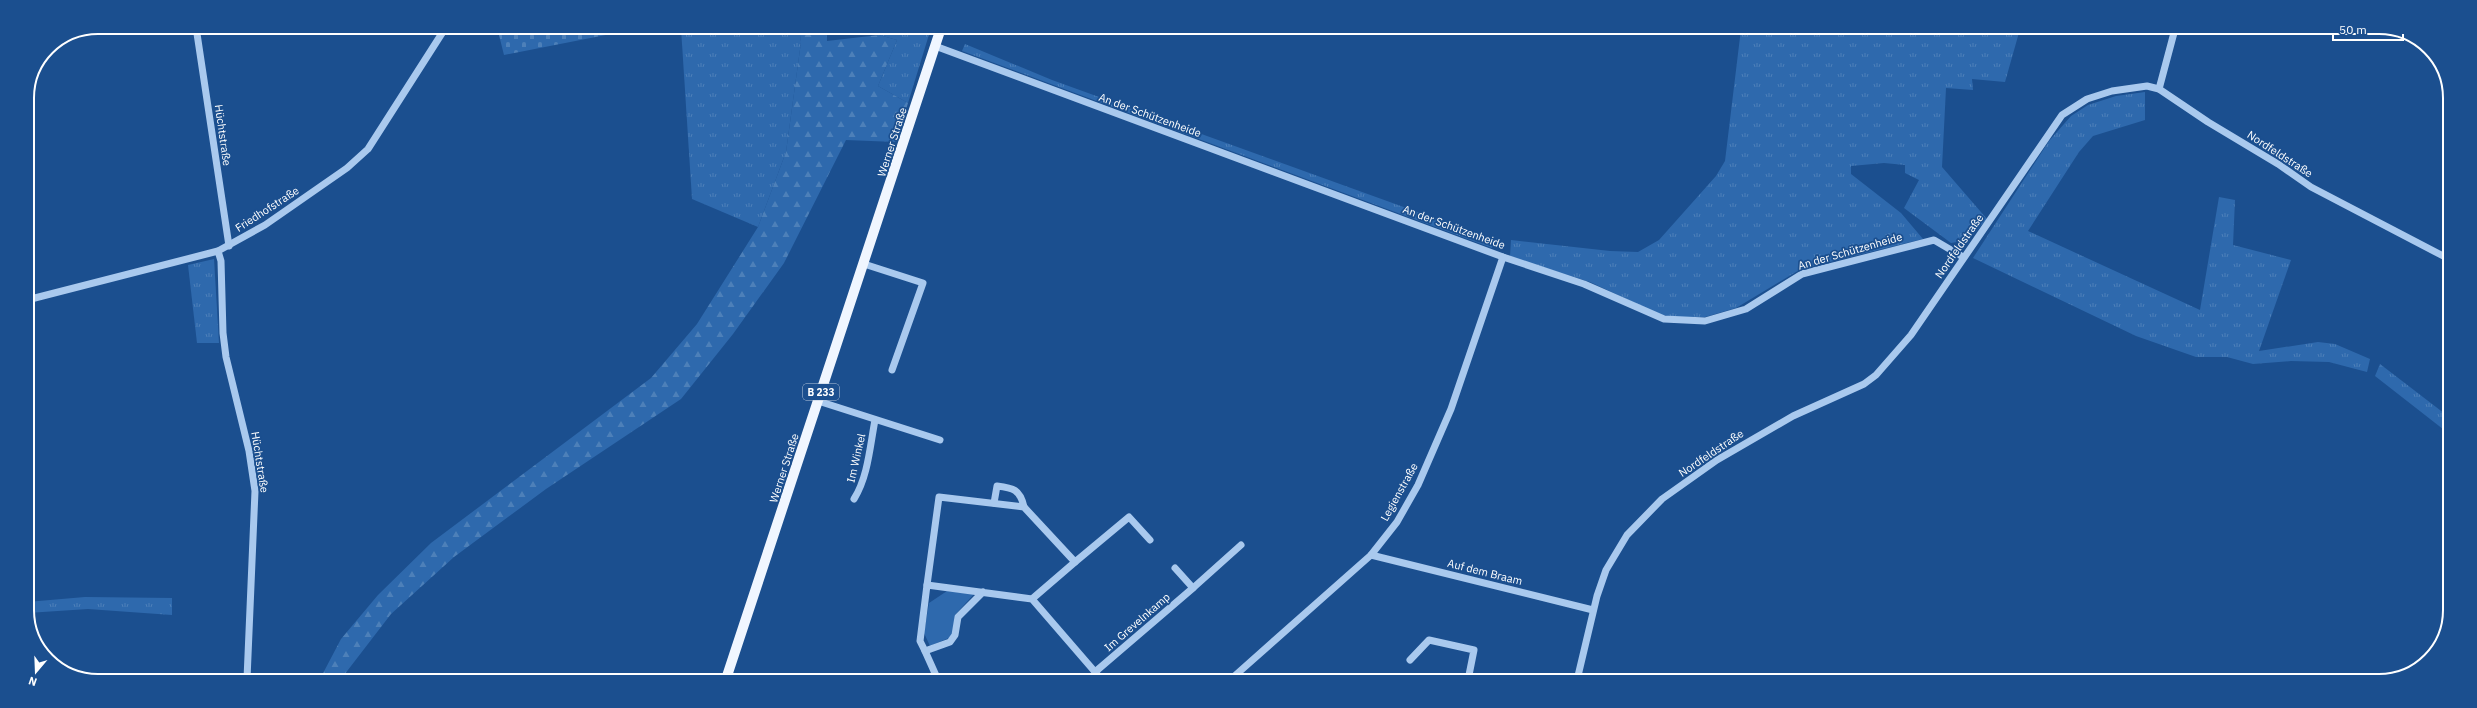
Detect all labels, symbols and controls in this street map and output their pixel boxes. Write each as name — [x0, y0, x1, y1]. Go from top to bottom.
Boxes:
scale bar — [2333, 16, 2403, 42]
text: 50 m — [2339, 22, 2367, 37]
street label: An der Schützenheide — [1097, 90, 1203, 140]
street label: Hüchtstraße — [212, 103, 234, 167]
street label: Werner Straße — [874, 106, 910, 178]
street label: Nordfeldstraße — [2245, 128, 2315, 180]
street label: Friedhofstraße — [233, 183, 301, 235]
street label: An der Schützenheide — [1401, 202, 1507, 252]
street label: Nordfeldstraße — [1932, 211, 1986, 281]
street label: An der Schützenheide — [1796, 229, 1904, 273]
road number: B 233 — [803, 384, 839, 400]
street label: Nordfeldstraße — [1676, 426, 1746, 480]
street label: Hüchtstraße — [248, 430, 272, 494]
street label: Werner Straße — [766, 432, 802, 504]
street label: Im Winkel — [844, 432, 868, 484]
street label: Legienstraße — [1377, 460, 1421, 524]
street label: Auf dem Braam — [1446, 556, 1524, 588]
street label: Im Grevelnkamp — [1101, 590, 1173, 654]
north arrow — [16, 652, 56, 692]
text: N — [27, 674, 39, 689]

